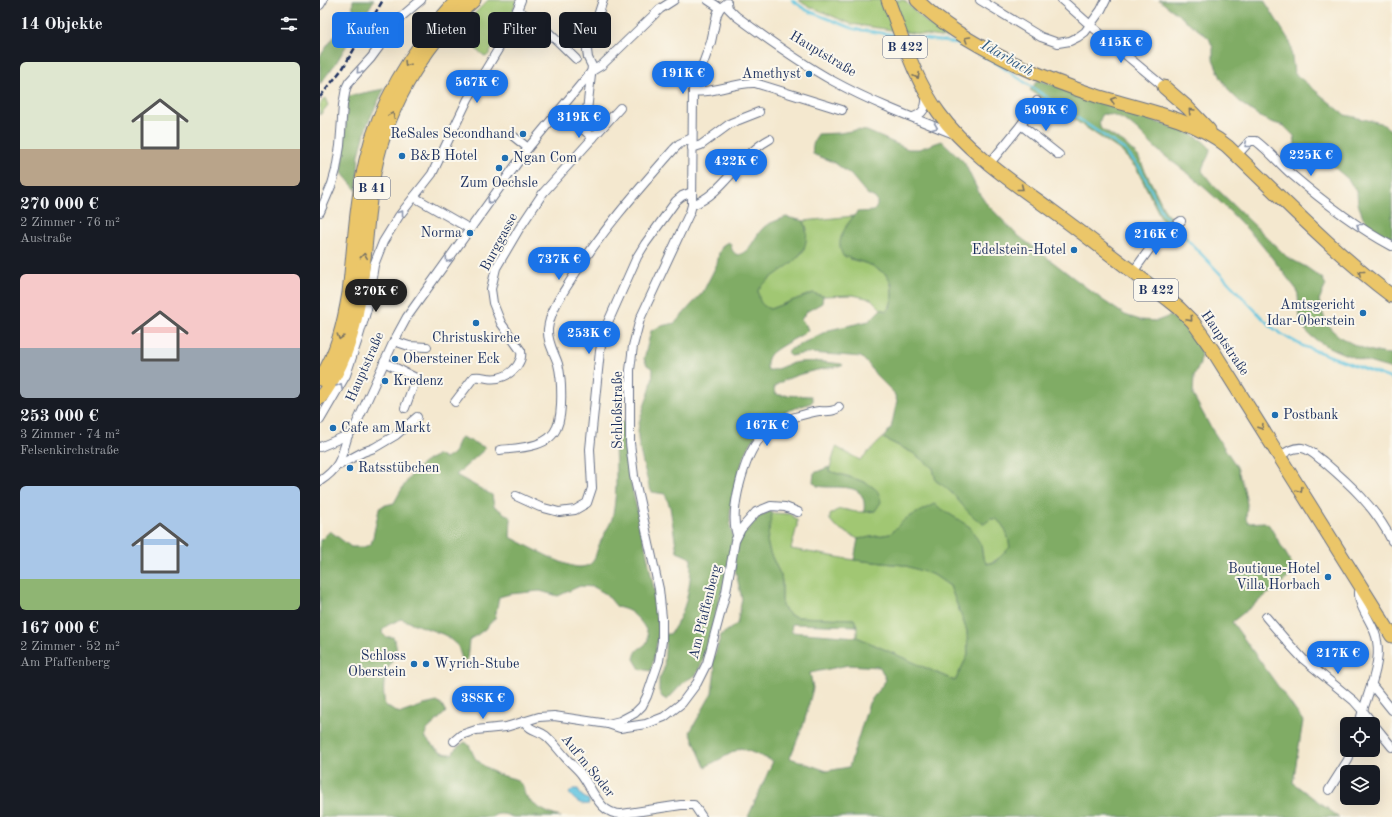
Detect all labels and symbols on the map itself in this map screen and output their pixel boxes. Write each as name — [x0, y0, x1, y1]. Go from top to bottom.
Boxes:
street label: Hauptstraße — [787, 29, 859, 79]
pin: 415K € — [1088, 30, 1154, 64]
road number: B 422 — [883, 36, 927, 58]
one-way arrow — [964, 37, 971, 44]
water label: Idarbach — [977, 38, 1036, 80]
one-way arrow — [404, 60, 411, 67]
pin: 191K € — [650, 61, 716, 95]
one-way arrow — [356, 66, 363, 74]
place label: Amethyst — [742, 67, 801, 81]
marker: Amethyst — [804, 69, 814, 79]
pin: 567K € — [444, 70, 510, 104]
one-way arrow — [912, 72, 920, 79]
one-way arrow — [1109, 96, 1116, 105]
pin: 509K € — [1013, 98, 1079, 132]
pin: 319K € — [546, 105, 612, 139]
one-way arrow — [1188, 108, 1196, 116]
one-way arrow — [387, 112, 395, 120]
one-way arrow — [932, 122, 939, 130]
place label: ReSales Secondhand — [390, 127, 515, 141]
marker: ReSales Secondhand — [518, 129, 528, 139]
one-way arrow — [1244, 140, 1252, 147]
pin: 225K € — [1278, 143, 1344, 177]
place label: B&B Hotel — [410, 149, 478, 163]
pin: 422K € — [703, 149, 769, 183]
marker: B&B Hotel — [397, 151, 407, 161]
place label: Ngan Com — [513, 151, 577, 165]
marker: Ngan Com — [500, 153, 510, 163]
marker: Zum Oechsle — [494, 163, 504, 173]
place label: Zum Oechsle — [460, 176, 538, 190]
road number: B 41 — [354, 177, 390, 199]
one-way arrow — [1016, 183, 1023, 190]
one-way arrow — [487, 197, 495, 204]
one-way arrow — [397, 210, 404, 217]
street label: Burggasse — [478, 211, 520, 273]
pin: 216K € — [1123, 222, 1189, 256]
one-way arrow — [1356, 224, 1363, 231]
place label: Norma — [421, 226, 462, 240]
marker: Norma — [465, 228, 475, 238]
place label: Edelstein-Hotel — [972, 243, 1066, 257]
marker: Edelstein-Hotel — [1069, 245, 1079, 255]
pin: 737K € — [526, 247, 592, 281]
one-way arrow — [359, 253, 368, 259]
one-way arrow — [446, 256, 453, 263]
one-way arrow — [1359, 270, 1366, 277]
pin: 270K € — [343, 279, 409, 313]
road number: B 422 — [1134, 279, 1178, 301]
place label: Amtsgericht Idar-Oberstein — [1266, 298, 1355, 328]
street label: Hauptstraße — [1198, 308, 1252, 378]
marker: Amtsgericht Idar-Oberstein — [1358, 308, 1368, 318]
one-way arrow — [1185, 314, 1192, 321]
marker: Christuskirche — [471, 318, 481, 328]
pin: 253K € — [556, 321, 622, 355]
street label: Hauptstraße — [343, 330, 387, 404]
place label: Christuskirche — [432, 331, 520, 345]
one-way arrow — [336, 333, 344, 340]
place label: Obersteiner Eck — [403, 352, 500, 366]
marker: Obersteiner Eck — [390, 354, 400, 364]
street label: Schloßstraße — [611, 371, 625, 449]
place label: Kredenz — [393, 374, 443, 388]
marker: Kredenz — [380, 376, 390, 386]
one-way arrow — [335, 383, 342, 390]
place label: Postbank — [1283, 408, 1339, 422]
marker: Postbank — [1270, 410, 1280, 420]
pin: 167K € — [734, 413, 800, 447]
place label: Cafe am Markt — [341, 421, 431, 435]
marker: Cafe am Markt — [328, 423, 338, 433]
one-way arrow — [1256, 423, 1264, 430]
place label: Ratsstübchen — [358, 461, 440, 475]
marker: Ratsstübchen — [345, 463, 355, 473]
one-way arrow — [1295, 486, 1303, 493]
place label: Boutique-Hotel Villa Horbach — [1228, 562, 1320, 592]
street label: Am Pfaffenberg — [686, 563, 724, 661]
marker: Boutique-Hotel Villa Horbach — [1323, 572, 1333, 582]
pin: 217K € — [1305, 641, 1371, 675]
place label: Schloss Oberstein — [348, 649, 406, 679]
place label: Wyrich-Stube — [434, 657, 519, 671]
marker: Schloss Oberstein — [409, 659, 419, 669]
marker: Wyrich-Stube — [421, 659, 431, 669]
pin: 388K € — [450, 686, 516, 720]
street label: Auf'm Soder — [559, 732, 618, 800]

